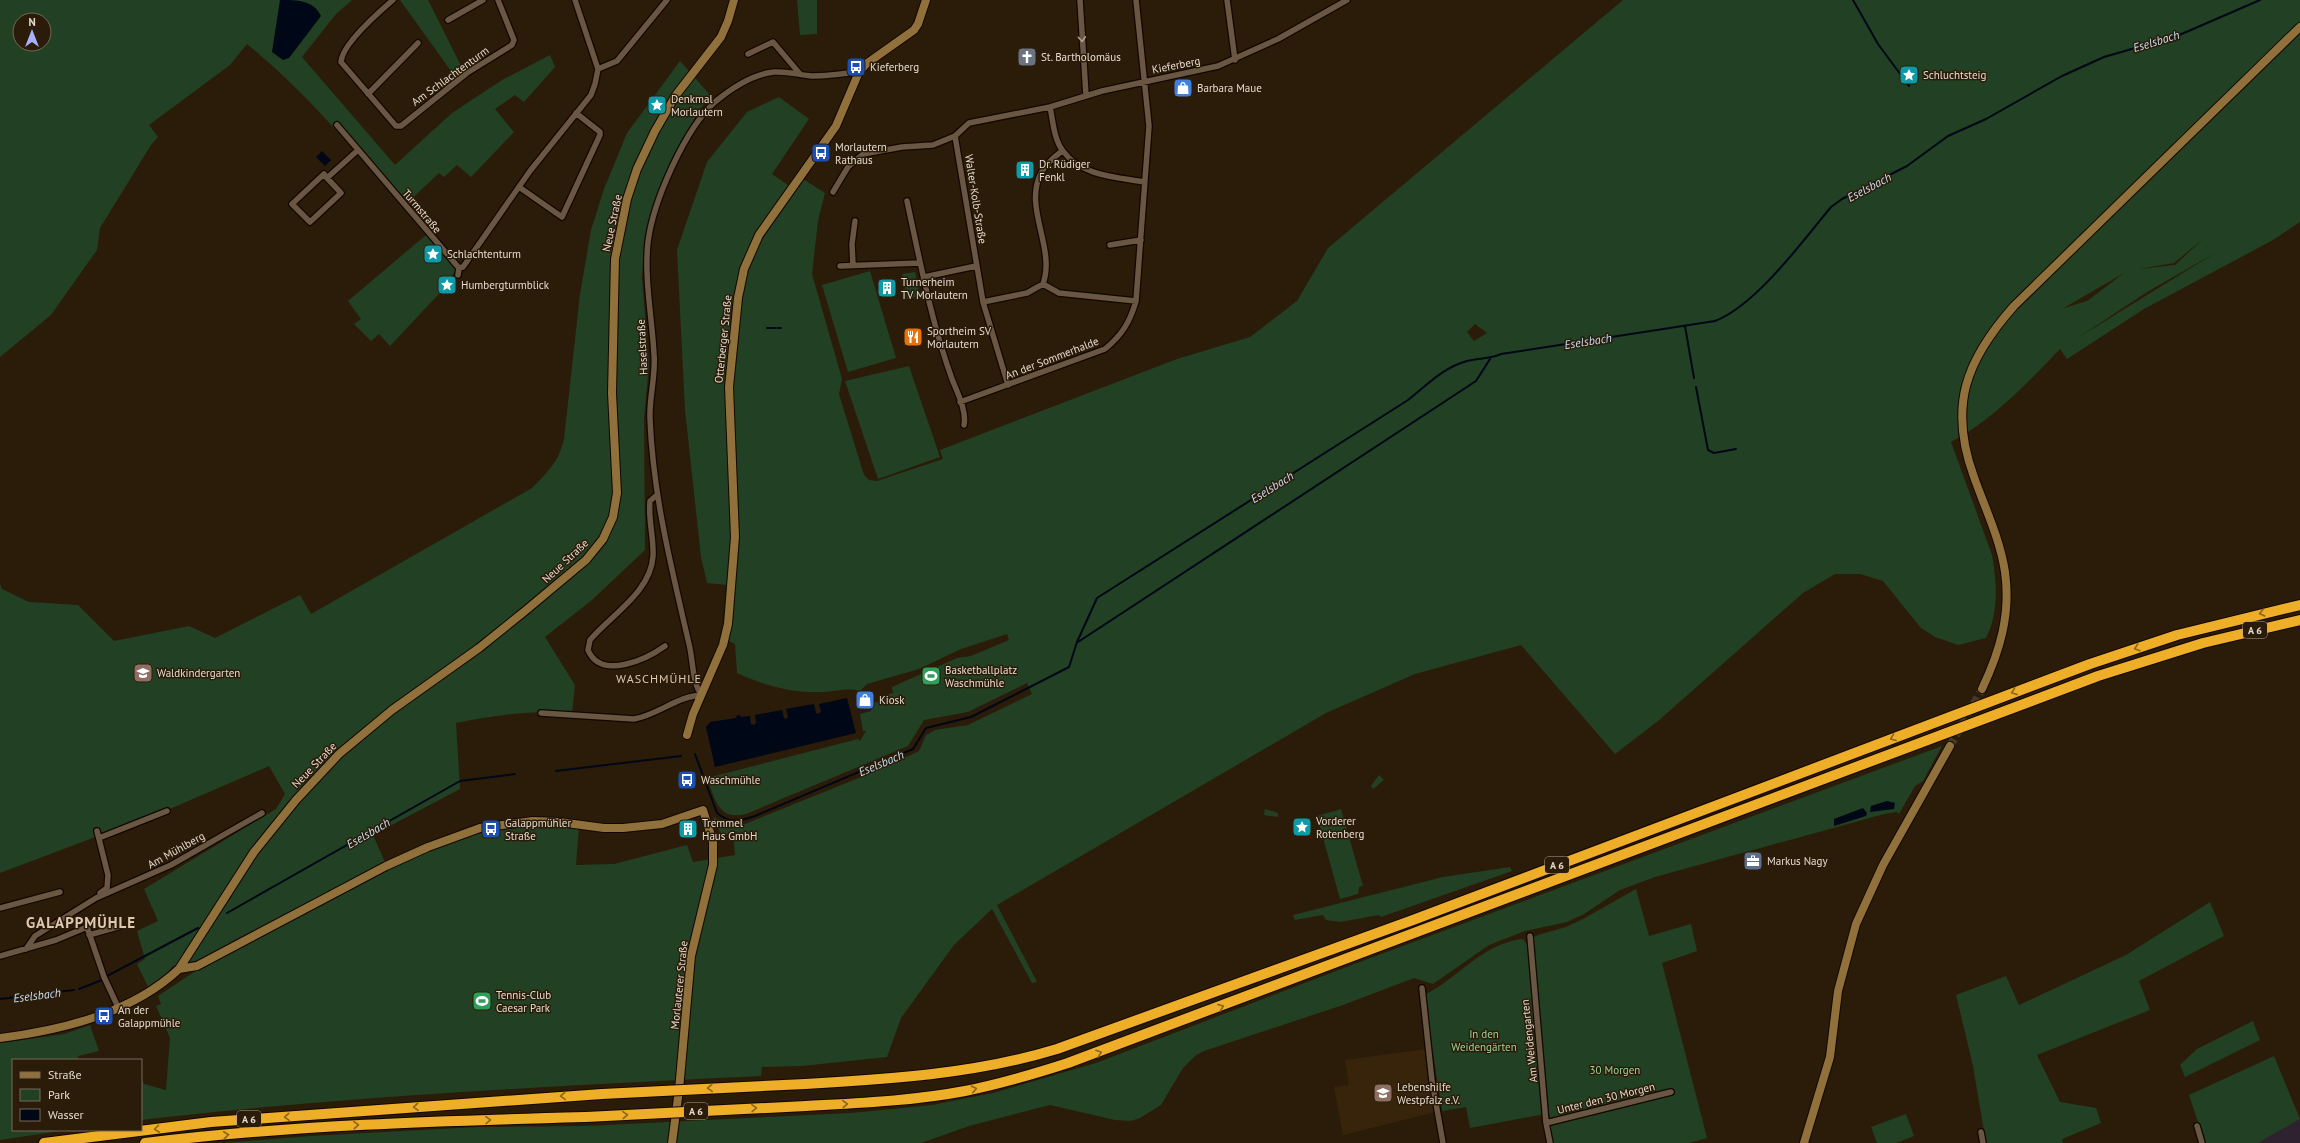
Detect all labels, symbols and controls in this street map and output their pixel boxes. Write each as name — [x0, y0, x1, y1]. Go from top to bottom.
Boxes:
north arrow — [12, 12, 52, 52]
text: N — [28, 15, 36, 29]
water label: Eselsbach — [2131, 27, 2181, 55]
one-way arrow — [1078, 36, 1087, 42]
street label: Am Schlachtenturm — [409, 43, 492, 109]
church icon: St. Bartholomäus — [1016, 46, 1038, 68]
place label: St. Bartholomäus — [1041, 50, 1121, 64]
street label: Kieferberg — [1151, 53, 1202, 77]
bus stop icon: Kieferberg — [845, 56, 867, 78]
place label: Kieferberg — [870, 60, 919, 74]
place icon: Schluchtsteig — [1898, 64, 1920, 86]
place label: Schluchtsteig — [1923, 68, 1986, 82]
shop icon: Barbara Maue — [1172, 77, 1194, 99]
place label: Barbara Maue — [1197, 81, 1262, 95]
place label: Denkmal Morlautern — [671, 92, 723, 119]
place icon: Denkmal Morlautern — [646, 94, 668, 116]
place label: Morlautern Rathaus — [835, 140, 887, 167]
bus stop icon: Morlautern Rathaus — [810, 142, 832, 164]
street label: Walter-Kolb-Straße — [962, 153, 990, 245]
place label: Dr. Rüdiger Fenkl — [1039, 157, 1090, 184]
building icon: Dr. Rüdiger Fenkl — [1014, 159, 1036, 181]
water label: Eselsbach — [1844, 169, 1894, 205]
street label: Turmstraße — [400, 186, 445, 236]
street label: Neue Straße — [599, 193, 625, 253]
place icon: Schlachtenturm — [422, 243, 444, 265]
place label: Schlachtenturm — [447, 247, 521, 261]
place icon: Humbergturmblick — [436, 274, 458, 296]
place label: Turnerheim TV Morlautern — [901, 275, 968, 302]
building icon: Turnerheim TV Morlautern — [876, 277, 898, 299]
place label: Humbergturmblick — [461, 278, 550, 292]
street label: Otterberger Straße — [711, 294, 735, 384]
street label: Haselstraße — [634, 318, 650, 375]
place label: Sportheim SV Morlautern — [927, 324, 992, 351]
restaurant icon: Sportheim SV Morlautern — [902, 326, 924, 348]
water label: Eselsbach — [1563, 330, 1613, 352]
street label: An der Sommerhalde — [1003, 334, 1101, 382]
water label: Eselsbach — [1248, 468, 1296, 506]
street label: Neue Straße — [539, 536, 591, 586]
one-way arrow — [2259, 609, 2265, 617]
road number: A 6 — [2243, 622, 2267, 638]
one-way arrow — [2133, 644, 2140, 652]
school or university icon: Waldkindergarten — [132, 662, 154, 684]
place label: Basketballplatz Waschmühle — [945, 663, 1017, 690]
sports icon: Basketballplatz Waschmühle — [920, 665, 942, 687]
place label: Waldkindergarten — [157, 666, 240, 680]
district label: WASCHMÜHLE — [616, 671, 702, 686]
one-way arrow — [2011, 687, 2018, 695]
shop icon: Kiosk — [854, 689, 876, 711]
place label: Kiosk — [879, 693, 905, 707]
one-way arrow — [1889, 733, 1896, 741]
street label: Neue Straße — [289, 739, 340, 791]
water label: Eselsbach — [856, 747, 906, 779]
bus stop icon: Waschmühle — [676, 769, 698, 791]
place label: Waschmühle — [701, 773, 761, 787]
place label: Vorderer Rotenberg — [1315, 814, 1364, 841]
water label: Eselsbach — [343, 815, 393, 851]
place label: Galappmühler Straße — [505, 816, 571, 843]
place label: Tremmel Haus GmbH — [702, 816, 757, 843]
place icon: Vorderer Rotenberg — [1291, 816, 1313, 838]
bus stop icon: Galappmühler Straße — [480, 818, 502, 840]
building icon: Tremmel Haus GmbH — [677, 818, 699, 840]
street label: Am Mühlberg — [145, 828, 207, 871]
office icon: Markus Nagy — [1742, 850, 1764, 872]
place label: Markus Nagy — [1767, 854, 1828, 868]
road number: A 6 — [1545, 857, 1569, 873]
district label: GALAPPMÜHLE — [26, 913, 136, 932]
street label: Morlauterer Straße — [667, 940, 691, 1030]
water label: Eselsbach — [12, 985, 62, 1005]
place label: Tennis-Club Caesar Park — [496, 988, 551, 1015]
sports icon: Tennis-Club Caesar Park — [471, 990, 493, 1012]
street label: Am Weidengarten — [1518, 999, 1540, 1083]
place label: An der Galappmühle — [118, 1003, 181, 1030]
one-way arrow — [1217, 1004, 1224, 1012]
bus stop icon: An der Galappmühle — [93, 1005, 115, 1027]
park label: In den Weidengärten — [1451, 1027, 1517, 1054]
one-way arrow — [1095, 1049, 1102, 1057]
legend — [12, 1059, 142, 1131]
park label: 30 Morgen — [1590, 1063, 1640, 1077]
text: Straße — [48, 1067, 82, 1082]
street label: Unter den 30 Morgen — [1556, 1079, 1656, 1117]
place label: Lebenshilfe Westpfalz e.V. — [1397, 1080, 1460, 1107]
school or university icon: Lebenshilfe Westpfalz e.V. — [1372, 1082, 1394, 1104]
one-way arrow — [707, 1084, 713, 1093]
one-way arrow — [971, 1085, 977, 1093]
text: Park — [48, 1087, 70, 1102]
one-way arrow — [560, 1092, 566, 1101]
one-way arrow — [842, 1099, 848, 1108]
one-way arrow — [413, 1103, 419, 1112]
road number: A 6 — [684, 1103, 708, 1119]
one-way arrow — [751, 1104, 757, 1113]
text: Wasser — [48, 1107, 84, 1122]
one-way arrow — [622, 1110, 628, 1119]
road number: A 6 — [237, 1111, 261, 1127]
one-way arrow — [284, 1112, 290, 1121]
one-way arrow — [485, 1115, 491, 1124]
one-way arrow — [353, 1121, 359, 1130]
one-way arrow — [154, 1124, 160, 1133]
one-way arrow — [223, 1130, 229, 1139]

